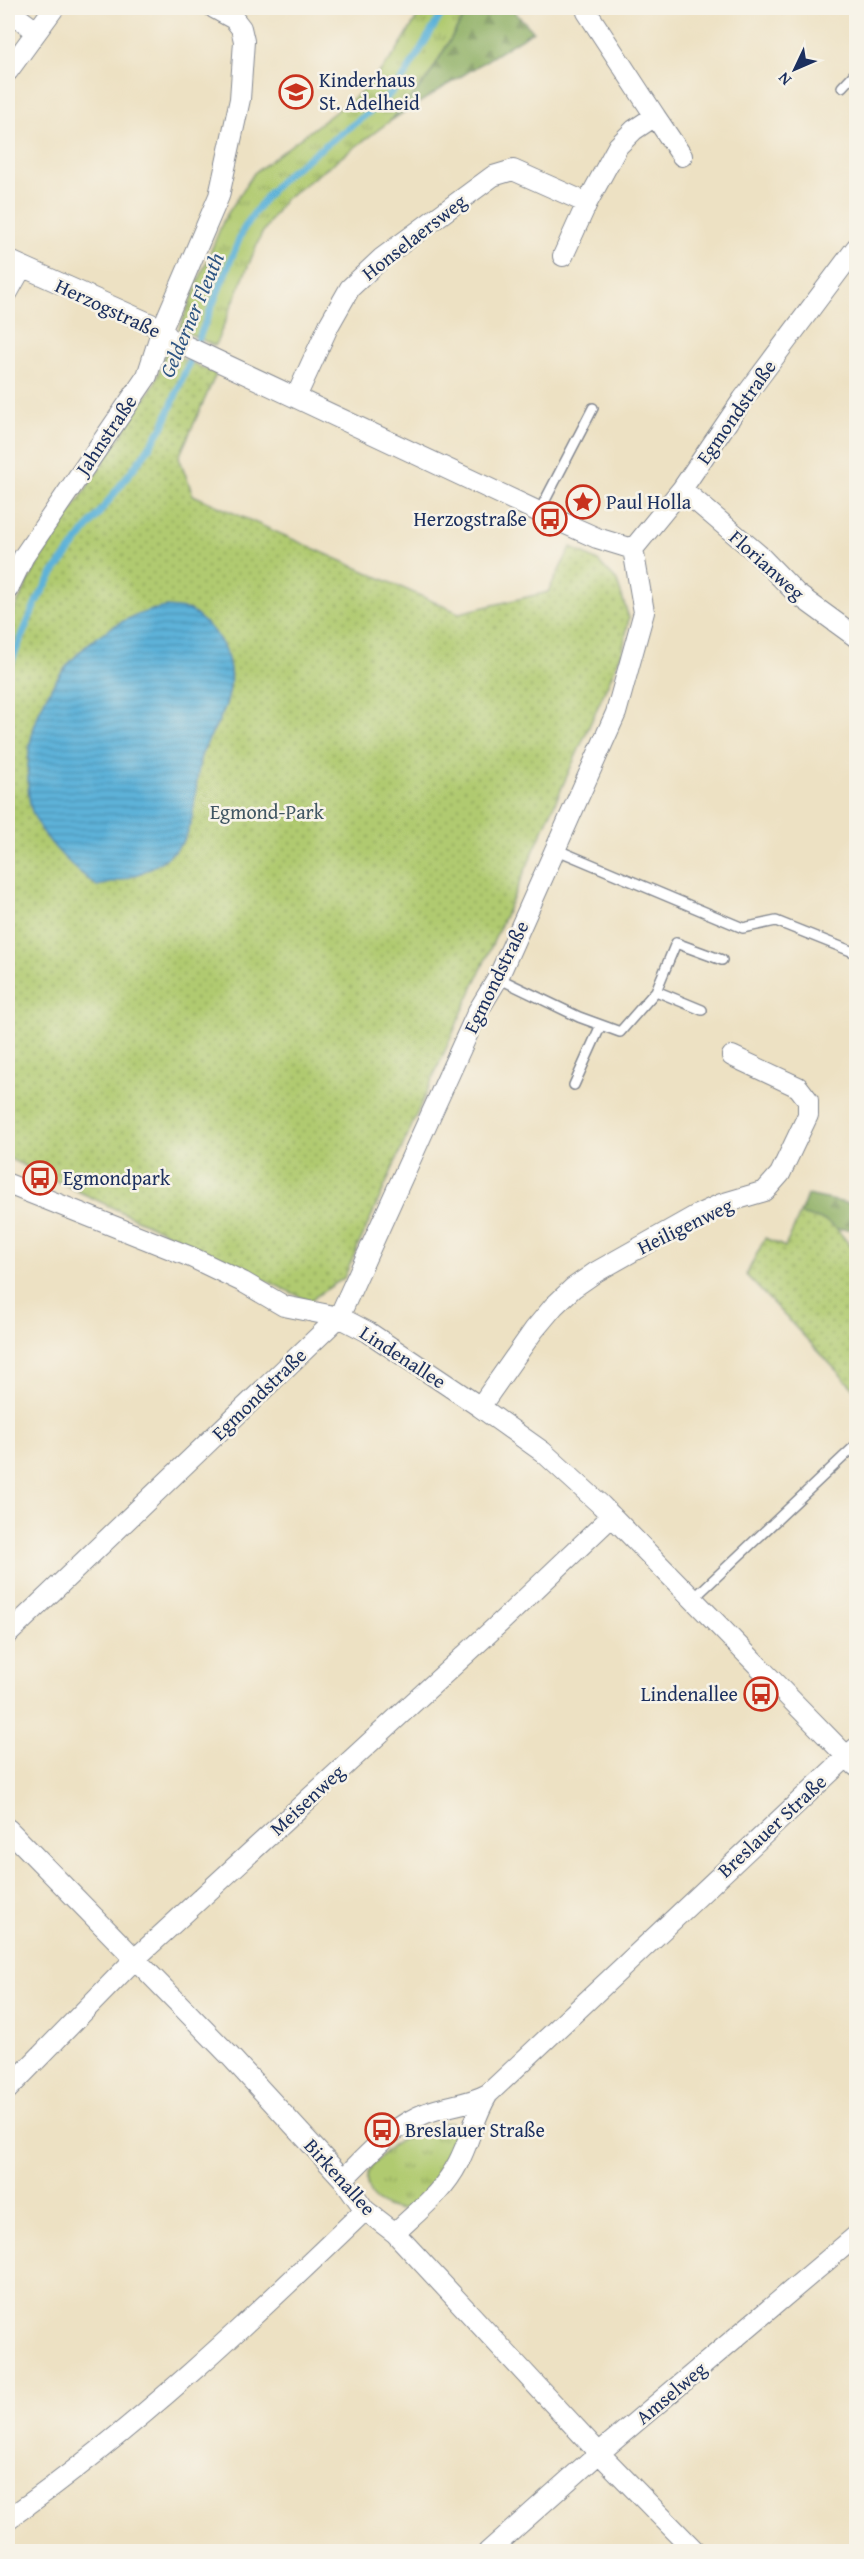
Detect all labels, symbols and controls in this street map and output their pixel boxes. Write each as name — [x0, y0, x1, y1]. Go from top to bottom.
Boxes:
north arrow — [765, 39, 825, 99]
place label: Kinderhaus St. Adelheid — [319, 65, 420, 117]
text: N — [772, 67, 797, 92]
school or university icon: Kinderhaus St. Adelheid — [278, 74, 314, 110]
street label: Honselaersweg — [355, 186, 472, 287]
water label: Gelderner Fleuth — [151, 247, 232, 382]
street label: Herzogstraße — [51, 270, 166, 345]
street label: Egmondstraße — [689, 353, 782, 470]
street label: Jahnstraße — [66, 389, 143, 483]
place icon: Paul Holla — [565, 484, 601, 520]
place label: Paul Holla — [606, 487, 692, 516]
bus stop icon: Herzogstraße — [532, 501, 568, 537]
place label: Herzogstraße — [414, 504, 527, 533]
street label: Florianweg — [723, 523, 812, 607]
park label: Egmond-Park — [210, 797, 325, 826]
street label: Egmondstraße — [456, 916, 535, 1038]
bus stop icon: Egmondpark — [22, 1160, 58, 1196]
place label: Egmondpark — [63, 1163, 171, 1192]
street label: Heiligenweg — [632, 1190, 738, 1261]
street label: Lindenallee — [355, 1318, 452, 1395]
street label: Egmondstraße — [205, 1341, 313, 1446]
bus stop icon: Lindenallee — [743, 1676, 779, 1712]
place label: Lindenallee — [641, 1679, 738, 1708]
street label: Meisenweg — [263, 1757, 351, 1842]
street label: Breslauer Straße — [711, 1767, 833, 1884]
bus stop icon: Breslauer Straße — [364, 2112, 400, 2148]
place label: Breslauer Straße — [405, 2115, 545, 2144]
street label: Birkenallee — [298, 2132, 383, 2222]
street label: Amselweg — [629, 2354, 712, 2431]

